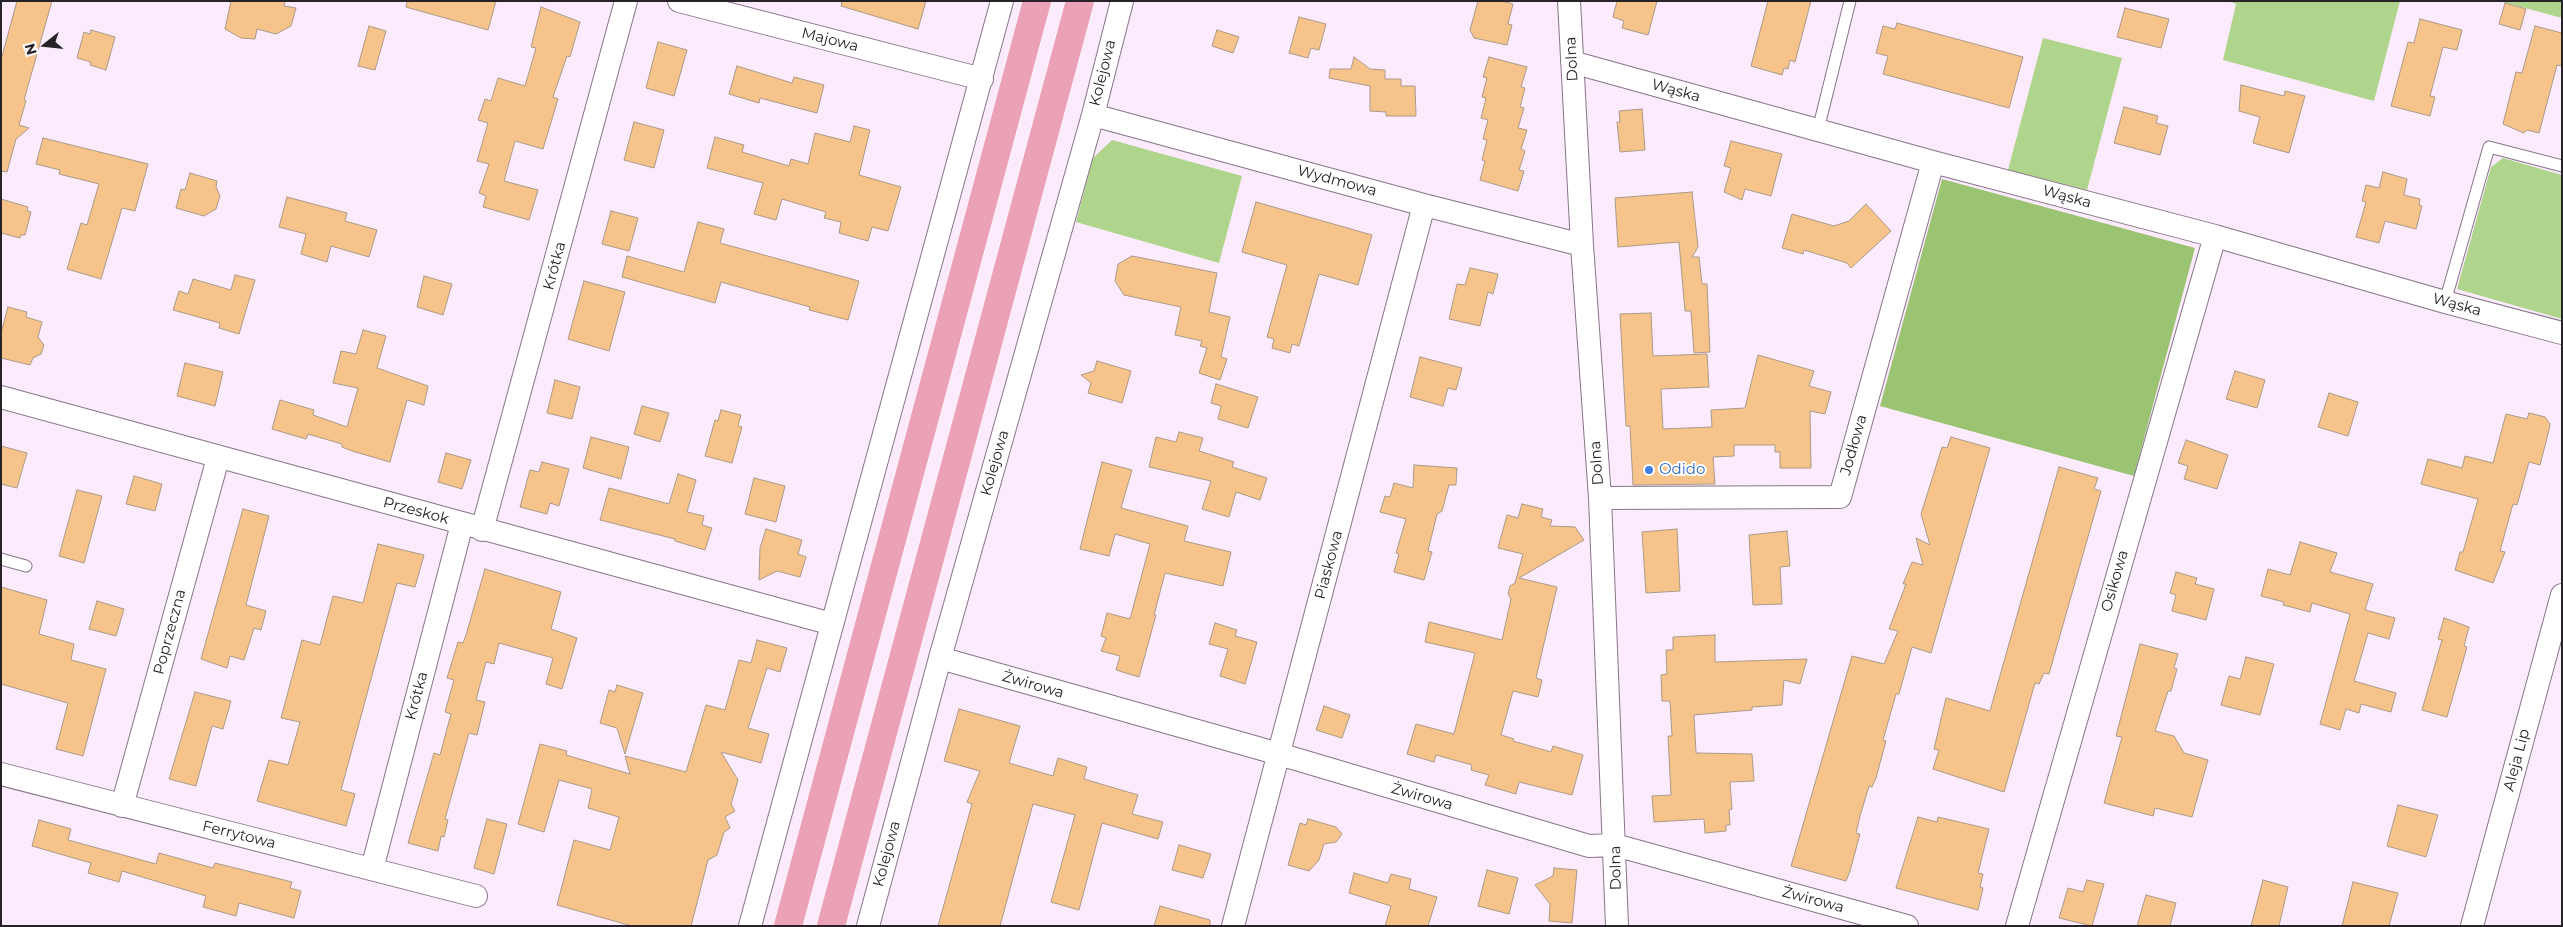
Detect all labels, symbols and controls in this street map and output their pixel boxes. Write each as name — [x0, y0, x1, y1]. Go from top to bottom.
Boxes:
north arrow — [20, 20, 70, 70]
street label: Majowa — [800, 24, 860, 56]
street label: Dolna — [1562, 36, 1582, 82]
street label: Kolejowa — [1086, 38, 1120, 108]
text: N — [20, 41, 41, 57]
street label: Wąska — [1650, 76, 1702, 106]
street label: Wydmowa — [1295, 162, 1379, 200]
street label: Wąska — [2041, 182, 2093, 212]
street label: Krótka — [540, 240, 570, 292]
street label: Wąska — [2431, 290, 2483, 320]
street label: Jodłowa — [1837, 413, 1871, 477]
street label: Kolejowa — [977, 428, 1013, 498]
street label: Dolna — [1586, 440, 1608, 486]
place label: Odido — [1659, 461, 1705, 479]
marker: Odido — [1643, 464, 1655, 476]
street label: Przeskok — [381, 494, 451, 528]
street label: Piaskowa — [1311, 529, 1347, 601]
street label: Osikowa — [2098, 548, 2132, 614]
street label: Poprzeczna — [150, 587, 190, 677]
street label: Żwirowa — [1000, 668, 1066, 702]
street label: Krótka — [402, 670, 432, 722]
street label: Aleja Lip — [2500, 727, 2534, 793]
street label: Żwirowa — [1389, 780, 1455, 814]
street label: Ferrytowa — [200, 817, 278, 853]
street label: Kolejowa — [870, 819, 904, 889]
street label: Dolna — [1607, 845, 1625, 891]
street label: Żwirowa — [1780, 883, 1846, 917]

